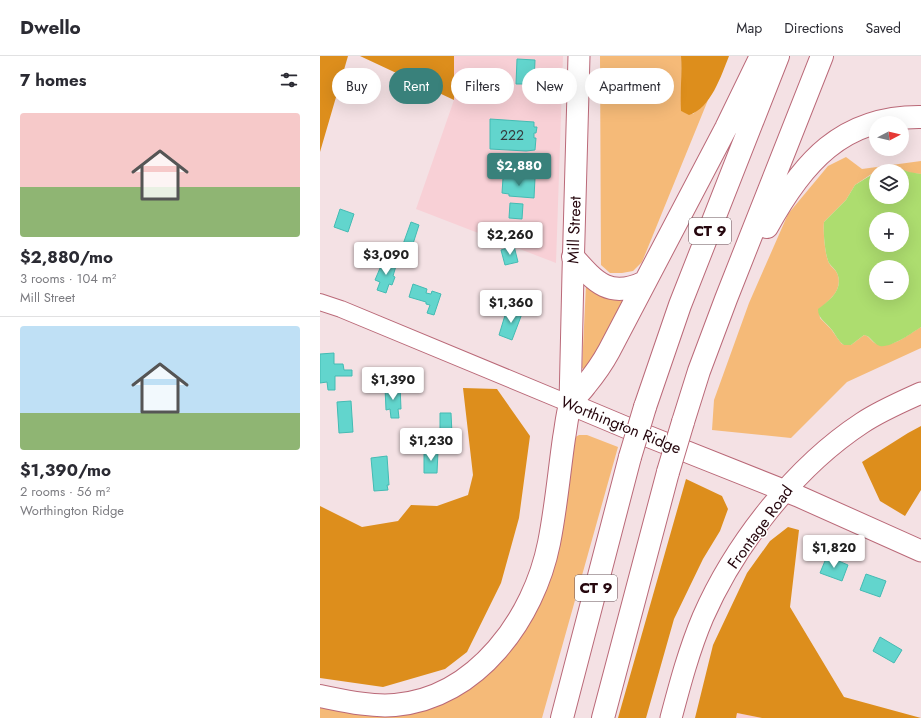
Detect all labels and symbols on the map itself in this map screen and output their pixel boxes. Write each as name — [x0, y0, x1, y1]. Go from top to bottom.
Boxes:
north arrow — [869, 116, 909, 156]
house number: 222 — [500, 125, 524, 145]
pin: $2,880 — [486, 153, 552, 187]
street label: Mill Street — [561, 196, 587, 264]
road number: CT 9 — [689, 218, 731, 244]
pin: $2,260 — [477, 222, 543, 256]
pin: $3,090 — [353, 242, 419, 276]
pin: $1,360 — [478, 290, 544, 324]
pin: $1,390 — [360, 367, 426, 401]
street label: Worthington Ridge — [557, 390, 685, 460]
pin: $1,230 — [398, 428, 464, 462]
street label: Frontage Road — [722, 480, 798, 574]
pin: $1,820 — [801, 535, 867, 569]
road number: CT 9 — [575, 575, 617, 601]

